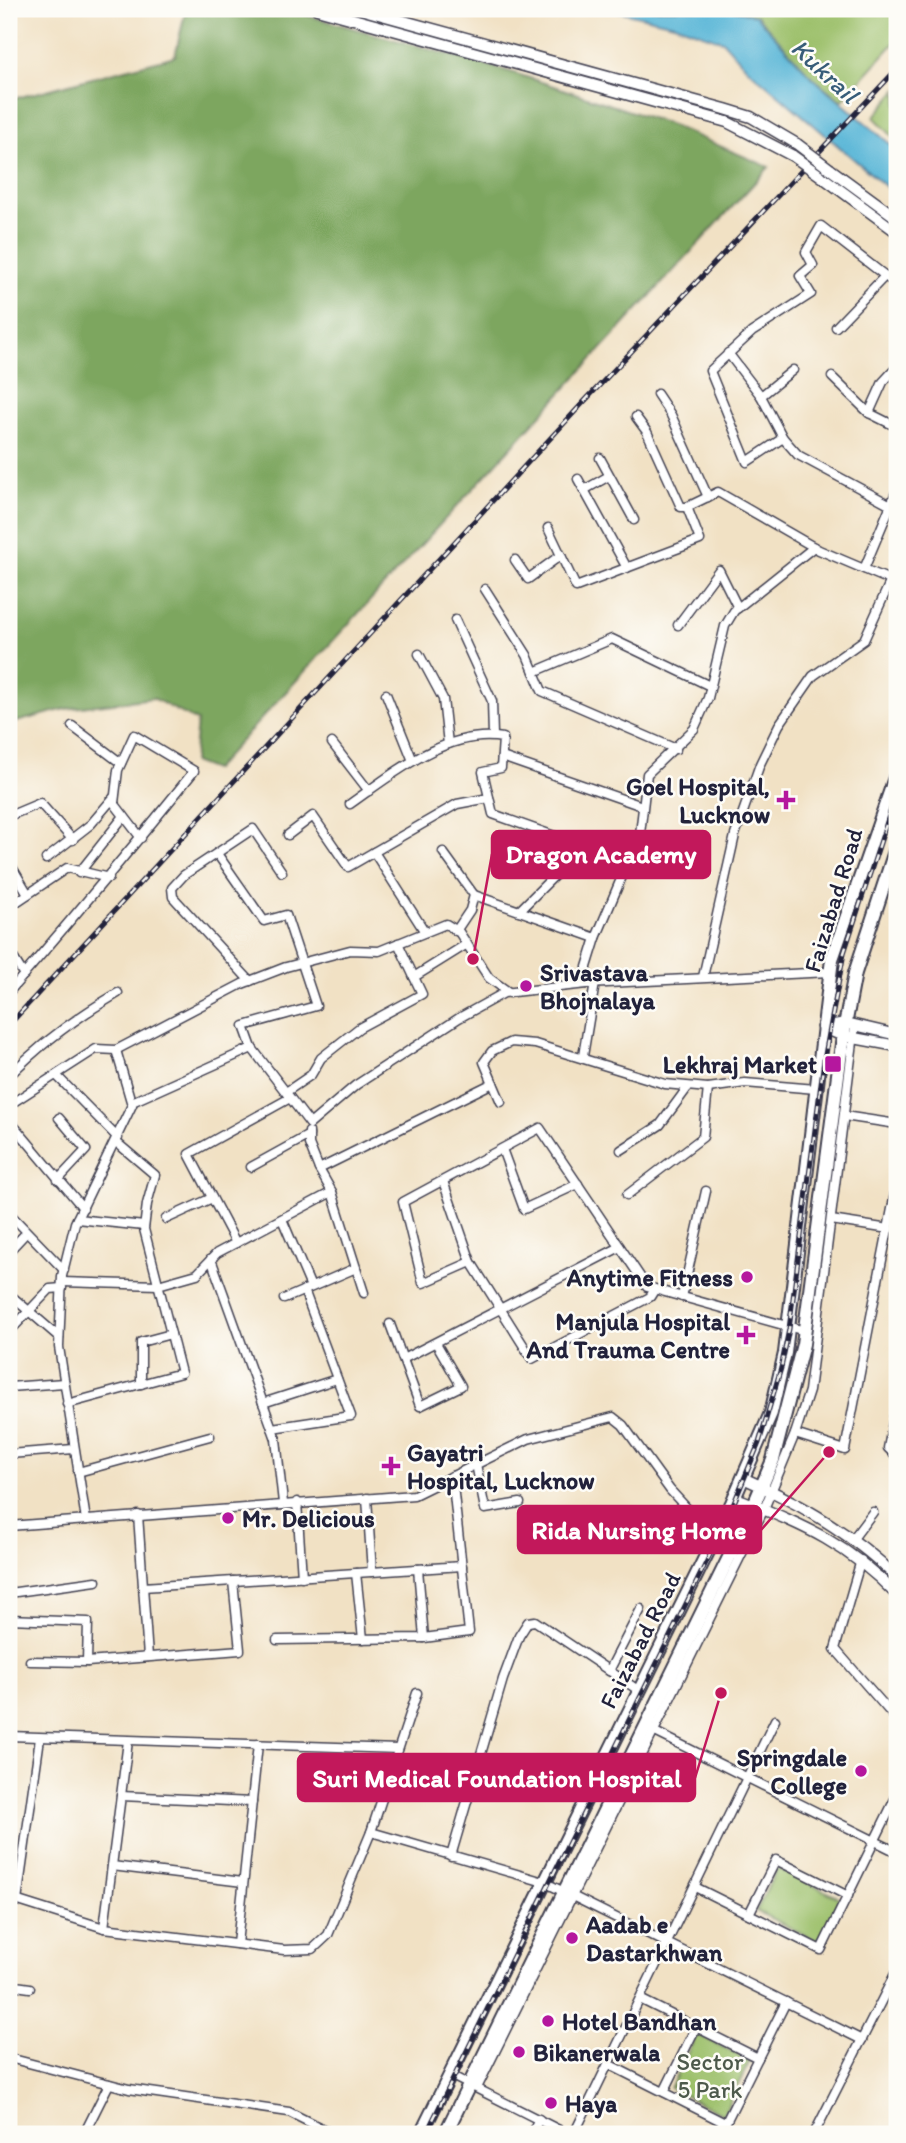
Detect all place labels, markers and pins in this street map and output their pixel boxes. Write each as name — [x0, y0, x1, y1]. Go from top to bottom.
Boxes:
place label: Goel Hospital, Lucknow — [626, 772, 771, 829]
marker: Goel Hospital, Lucknow — [776, 790, 796, 810]
callout: Dragon Academy — [492, 831, 710, 878]
place label: Srivastava Bhojnalaya — [540, 958, 656, 1016]
marker: Srivastava Bhojnalaya — [518, 978, 534, 994]
place label: Lekhraj Market — [663, 1050, 817, 1080]
marker: Lekhraj Market — [823, 1054, 843, 1074]
place label: Anytime Fitness — [566, 1263, 733, 1293]
marker: Anytime Fitness — [739, 1269, 755, 1285]
place label: Manjula Hospital And Trauma Centre — [526, 1307, 730, 1364]
marker: Manjula Hospital And Trauma Centre — [736, 1325, 756, 1345]
place label: Gayatri Hospital, Lucknow — [407, 1438, 595, 1496]
marker: Gayatri Hospital, Lucknow — [381, 1456, 401, 1476]
place label: Mr. Delicious — [242, 1504, 375, 1533]
callout: Rida Nursing Home — [518, 1506, 761, 1553]
marker: Mr. Delicious — [220, 1510, 236, 1526]
place label: Springdale College — [737, 1743, 847, 1801]
callout: Suri Medical Foundation Hospital — [298, 1754, 695, 1801]
marker: Springdale College — [853, 1763, 869, 1779]
place label: Aadab e Dastarkhwan — [585, 1910, 723, 1967]
marker: Aadab e Dastarkhwan — [564, 1930, 580, 1946]
place label: Hotel Bandhan — [562, 2007, 717, 2036]
marker: Hotel Bandhan — [540, 2013, 556, 2029]
place label: Bikanerwala — [533, 2038, 660, 2067]
marker: Bikanerwala — [511, 2044, 527, 2060]
place label: Haya — [565, 2089, 617, 2119]
marker: Haya — [543, 2095, 559, 2111]

